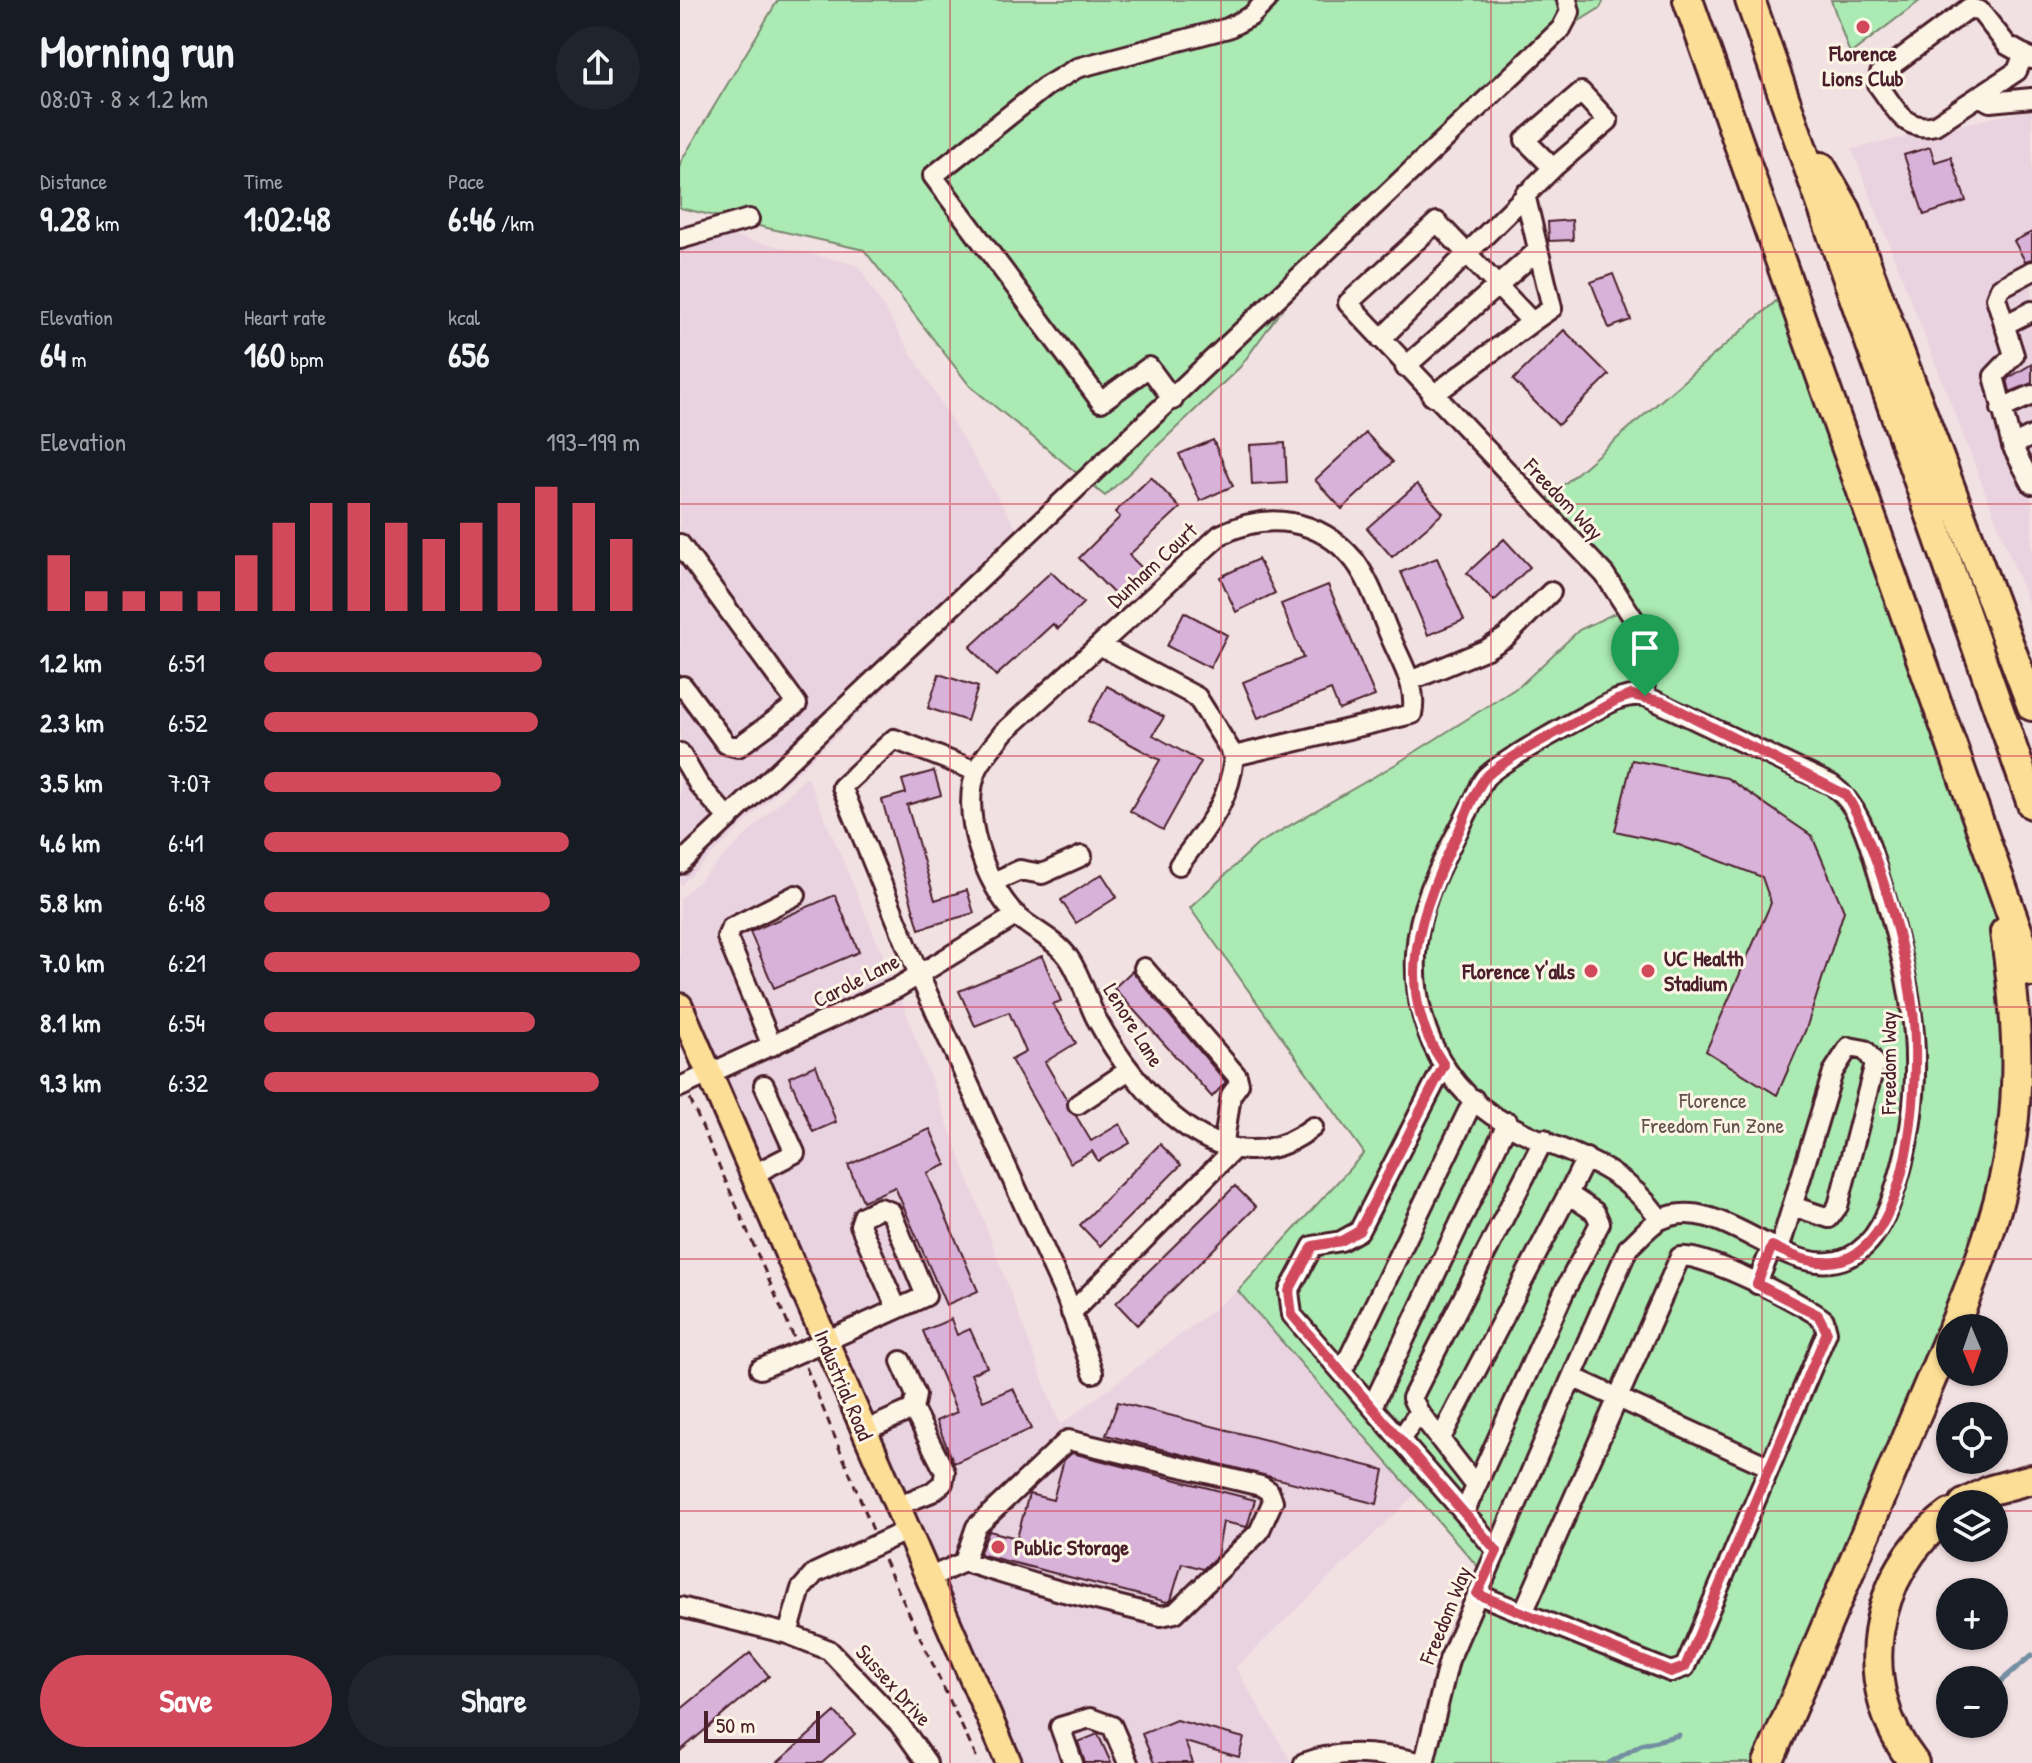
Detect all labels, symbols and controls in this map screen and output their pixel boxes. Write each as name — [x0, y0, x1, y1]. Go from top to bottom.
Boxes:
marker: Florence Lions Club — [1854, 18, 1872, 36]
text: Morning run — [40, 21, 235, 81]
button: share — [556, 26, 640, 110]
place label: Florence Lions Club — [1822, 38, 1904, 93]
text: 08:07 · 8 × 1.2 km — [40, 81, 208, 116]
text: Distance — [40, 166, 107, 196]
text: Time — [244, 166, 283, 196]
text: Pace — [448, 166, 485, 196]
text: 9.28 — [40, 196, 90, 242]
text: 1:02:48 — [244, 196, 331, 242]
text: 6:46 — [448, 196, 496, 242]
text: km — [90, 208, 120, 238]
text: /km — [496, 208, 534, 238]
text: Elevation — [40, 302, 113, 332]
text: Heart rate — [244, 302, 326, 332]
text: kcal — [448, 302, 480, 332]
text: 64 — [40, 332, 66, 378]
text: 160 — [244, 332, 285, 378]
text: 656 — [448, 332, 490, 378]
text: m — [66, 344, 86, 374]
text: bpm — [285, 344, 324, 374]
text: Elevation — [40, 424, 126, 459]
text: 193–199 m — [546, 424, 640, 459]
street label: Freedom Way — [1517, 451, 1611, 547]
street label: Dunham Court — [1101, 515, 1204, 614]
pin — [1611, 614, 1679, 696]
icon: arrive — [1623, 626, 1667, 670]
text: 1.2 km — [40, 645, 102, 680]
text: 6:51 — [168, 645, 205, 680]
text: 2.3 km — [40, 705, 104, 740]
text: 6:52 — [168, 705, 208, 740]
text: 3.5 km — [40, 765, 103, 800]
text: 7:07 — [168, 765, 211, 800]
text: 4.6 km — [40, 825, 100, 860]
text: 6:41 — [168, 825, 204, 860]
text: 5.8 km — [40, 885, 102, 920]
text: 6:48 — [168, 885, 205, 920]
place label: UC Health Stadium — [1664, 943, 1744, 998]
text: 7.0 km — [40, 945, 105, 980]
text: 6:21 — [168, 945, 206, 980]
street label: Carole Lane — [808, 945, 905, 1015]
place label: Florence Y'alls — [1462, 956, 1576, 986]
marker: Florence Y'alls — [1582, 962, 1600, 980]
marker: UC Health Stadium — [1639, 962, 1657, 980]
street label: Lenore Lane — [1096, 977, 1172, 1073]
text: 8.1 km — [40, 1005, 101, 1040]
text: 6:54 — [168, 1005, 205, 1040]
street label: Freedom Way — [1873, 1011, 1903, 1116]
text: 9.3 km — [40, 1065, 101, 1100]
text: 6:32 — [168, 1065, 208, 1100]
park label: Florence Freedom Fun Zone — [1641, 1085, 1784, 1140]
north arrow — [1936, 1314, 2008, 1386]
map controls — [1936, 1314, 2008, 1738]
street label: Industrial Road — [807, 1325, 881, 1445]
button: locate — [1936, 1402, 2008, 1474]
button: layers — [1936, 1490, 2008, 1562]
place label: Public Storage — [1014, 1532, 1129, 1563]
marker: Public Storage — [989, 1538, 1007, 1556]
street label: Freedom Way — [1411, 1562, 1478, 1669]
button: + — [1936, 1578, 2008, 1650]
street label: Sussex Drive — [849, 1637, 939, 1733]
button: Save — [40, 1655, 332, 1747]
button: Share — [348, 1655, 640, 1747]
button: − — [1936, 1666, 2008, 1738]
scale bar — [704, 1707, 820, 1743]
text: 50 m — [716, 1710, 755, 1740]

